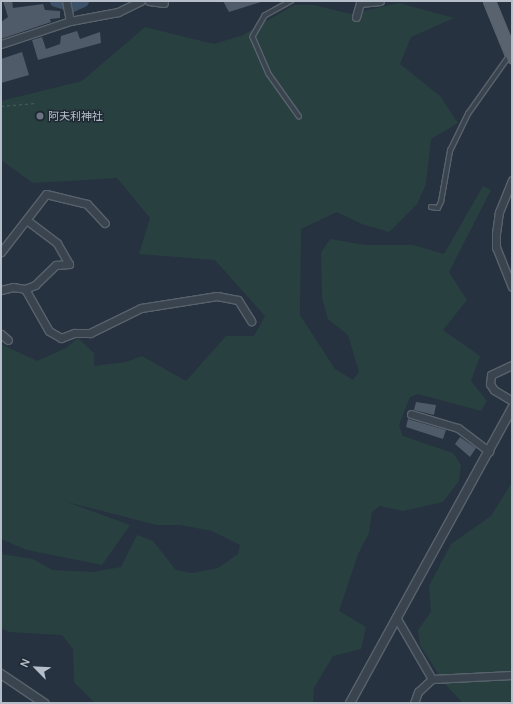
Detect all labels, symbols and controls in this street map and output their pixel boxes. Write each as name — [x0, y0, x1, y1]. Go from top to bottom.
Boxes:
place label: 阿夫利神社 — [48, 109, 103, 123]
marker: 阿夫利神社 — [35, 111, 45, 121]
north arrow — [16, 648, 56, 688]
text: N — [16, 656, 33, 670]

